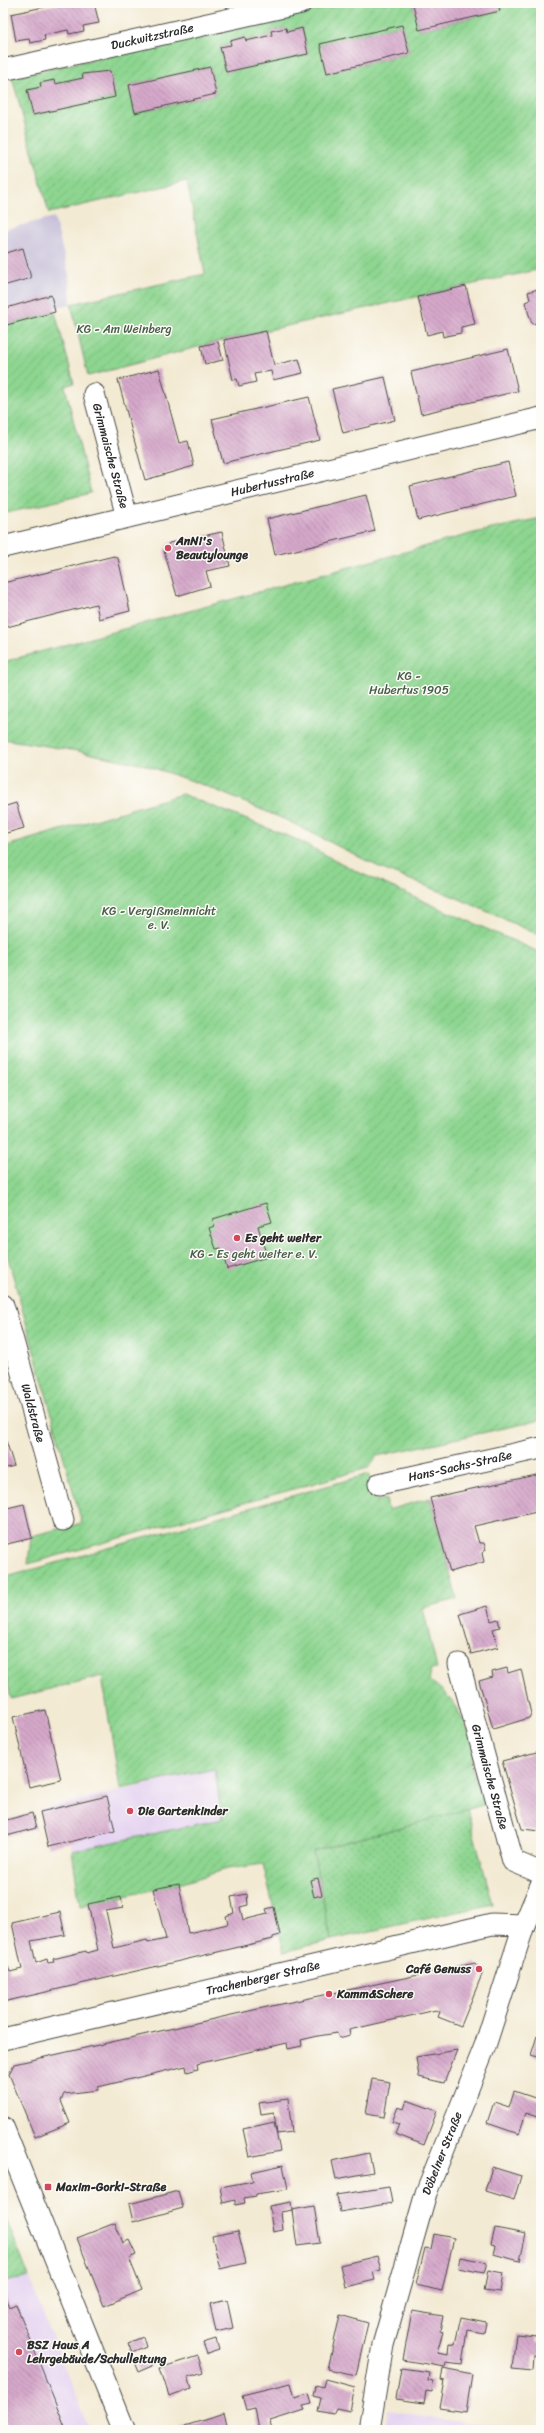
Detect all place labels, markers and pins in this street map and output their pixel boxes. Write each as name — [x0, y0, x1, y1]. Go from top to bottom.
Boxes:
place label: AnNi's Beautylounge — [175, 530, 248, 566]
marker: AnNi's Beautylounge — [163, 543, 173, 553]
place label: Es geht weiter — [245, 1227, 322, 1249]
marker: Es geht weiter — [232, 1233, 242, 1243]
place label: Die Gartenkinder — [138, 1800, 228, 1822]
marker: Die Gartenkinder — [125, 1806, 135, 1816]
place label: Café Genuss — [405, 1958, 471, 1980]
marker: Café Genuss — [474, 1964, 484, 1974]
place label: Kamm&Schere — [336, 1983, 414, 2005]
marker: Kamm&Schere — [324, 1989, 334, 1999]
place label: Maxim-Gorki-Straße — [55, 2176, 167, 2198]
marker: Maxim-Gorki-Straße — [43, 2182, 53, 2192]
place label: BSZ Haus A Lehrgebäude/Schulleitung — [27, 2334, 167, 2370]
marker: BSZ Haus A Lehrgebäude/Schulleitung — [14, 2347, 24, 2357]

